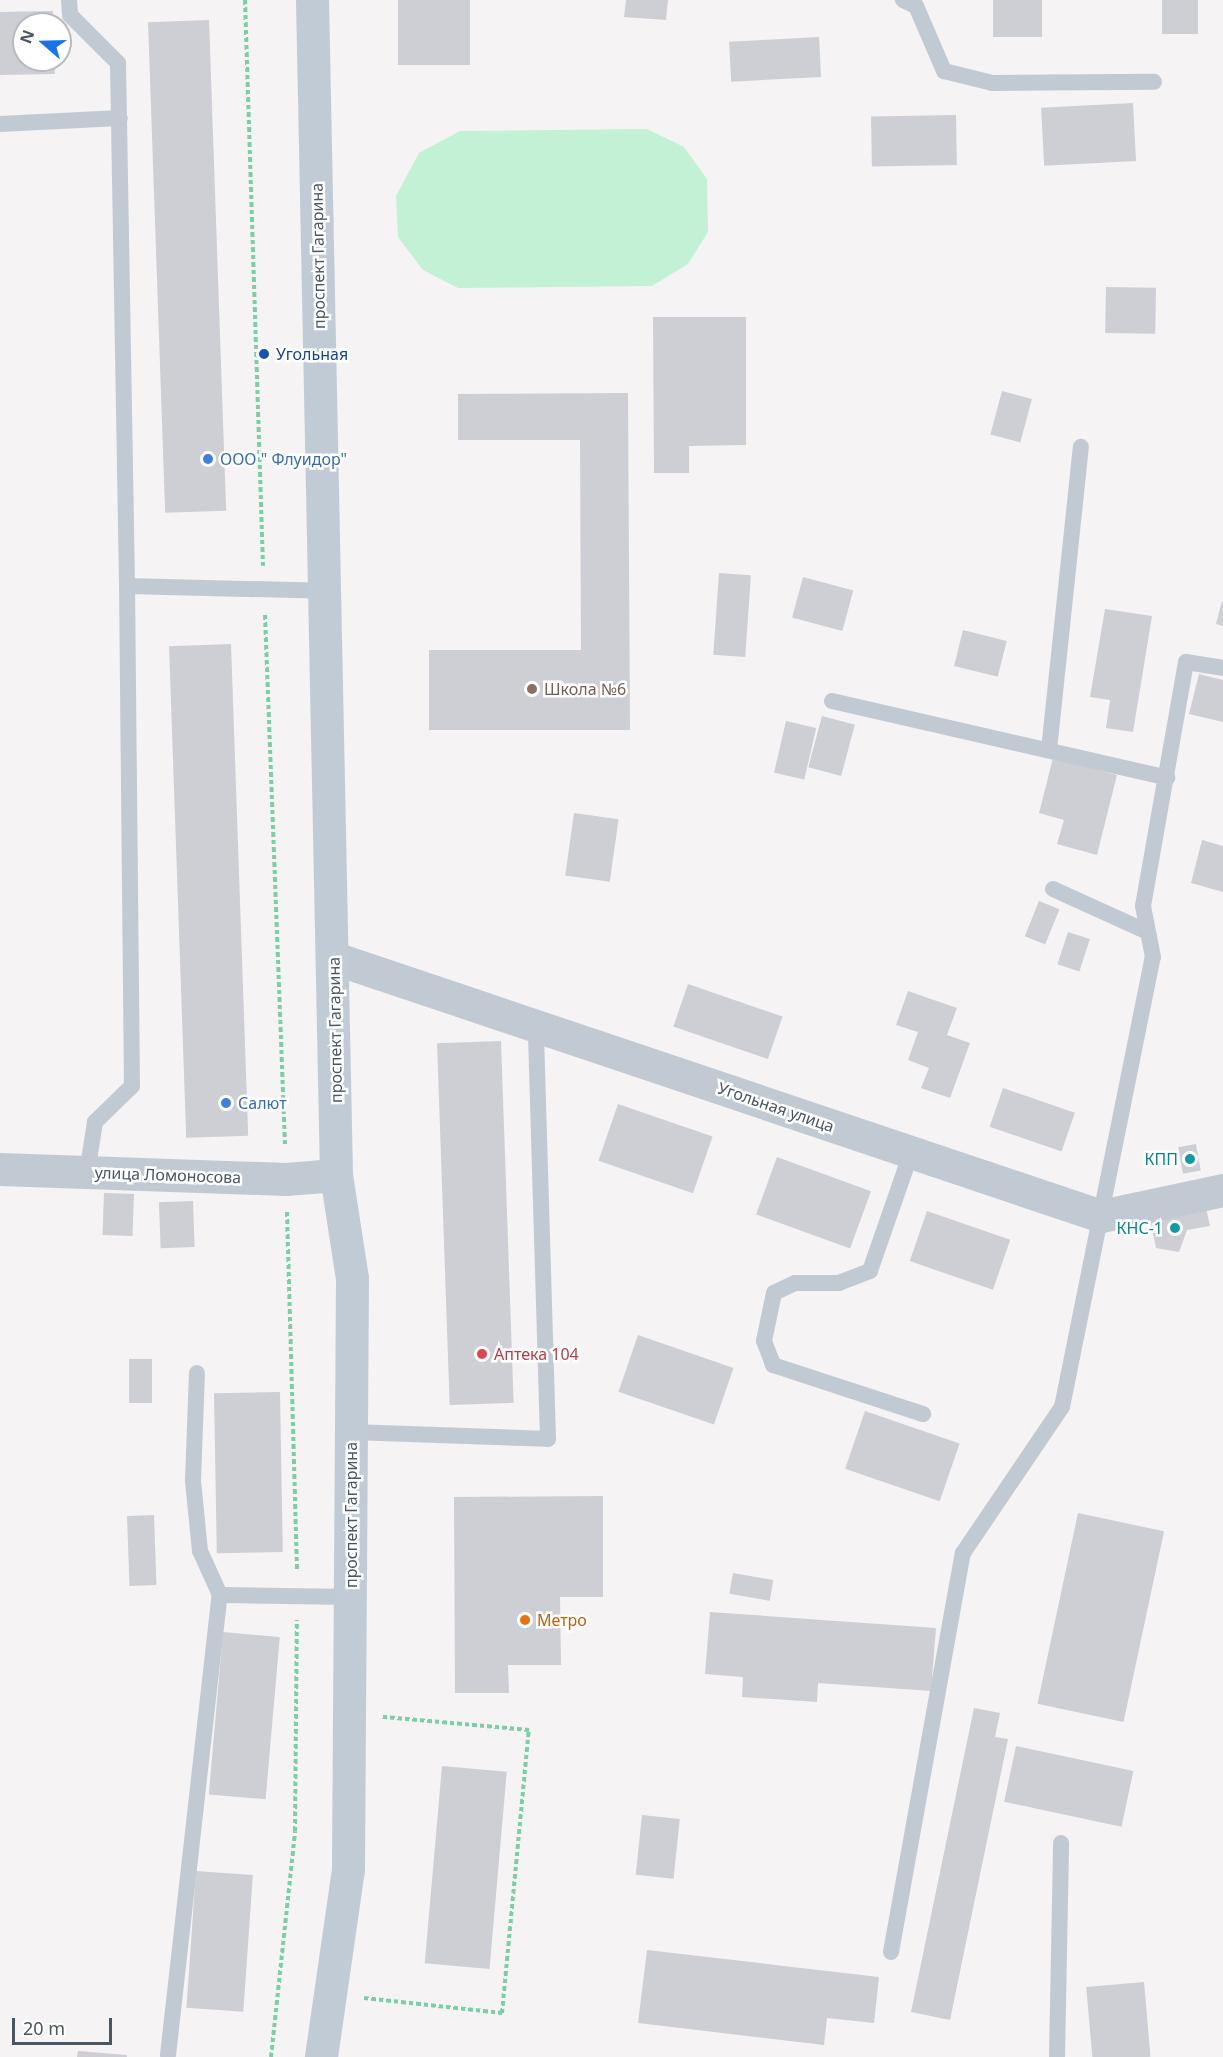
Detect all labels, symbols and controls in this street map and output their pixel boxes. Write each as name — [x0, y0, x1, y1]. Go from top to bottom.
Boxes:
north arrow — [12, 12, 72, 72]
text: N — [14, 27, 40, 46]
street label: проспект Гагарина — [307, 183, 329, 329]
place label: Угольная — [276, 344, 348, 364]
marker: Угольная — [257, 347, 271, 361]
place label: ООО " Флуидор" — [220, 449, 347, 469]
marker: ООО " Флуидор" — [201, 452, 215, 466]
place label: Школа №6 — [544, 679, 626, 699]
marker: Школа №6 — [525, 682, 539, 696]
street label: проспект Гагарина — [324, 957, 346, 1103]
street label: Угольная улица — [715, 1078, 837, 1136]
place label: Салют — [238, 1093, 287, 1113]
marker: Салют — [219, 1096, 233, 1110]
place label: КПП — [1145, 1149, 1178, 1169]
marker: КПП — [1183, 1152, 1197, 1166]
street label: улица Ломоносова — [94, 1163, 242, 1187]
place label: КНС-1 — [1117, 1218, 1163, 1238]
marker: КНС-1 — [1168, 1221, 1182, 1235]
place label: Аптека 104 — [494, 1344, 579, 1364]
marker: Аптека 104 — [475, 1347, 489, 1361]
street label: проспект Гагарина — [341, 1442, 361, 1588]
place label: Метро — [537, 1610, 587, 1630]
marker: Метро — [518, 1613, 532, 1627]
scale bar — [15, 2006, 116, 2044]
text: 20 m — [23, 2016, 65, 2040]

